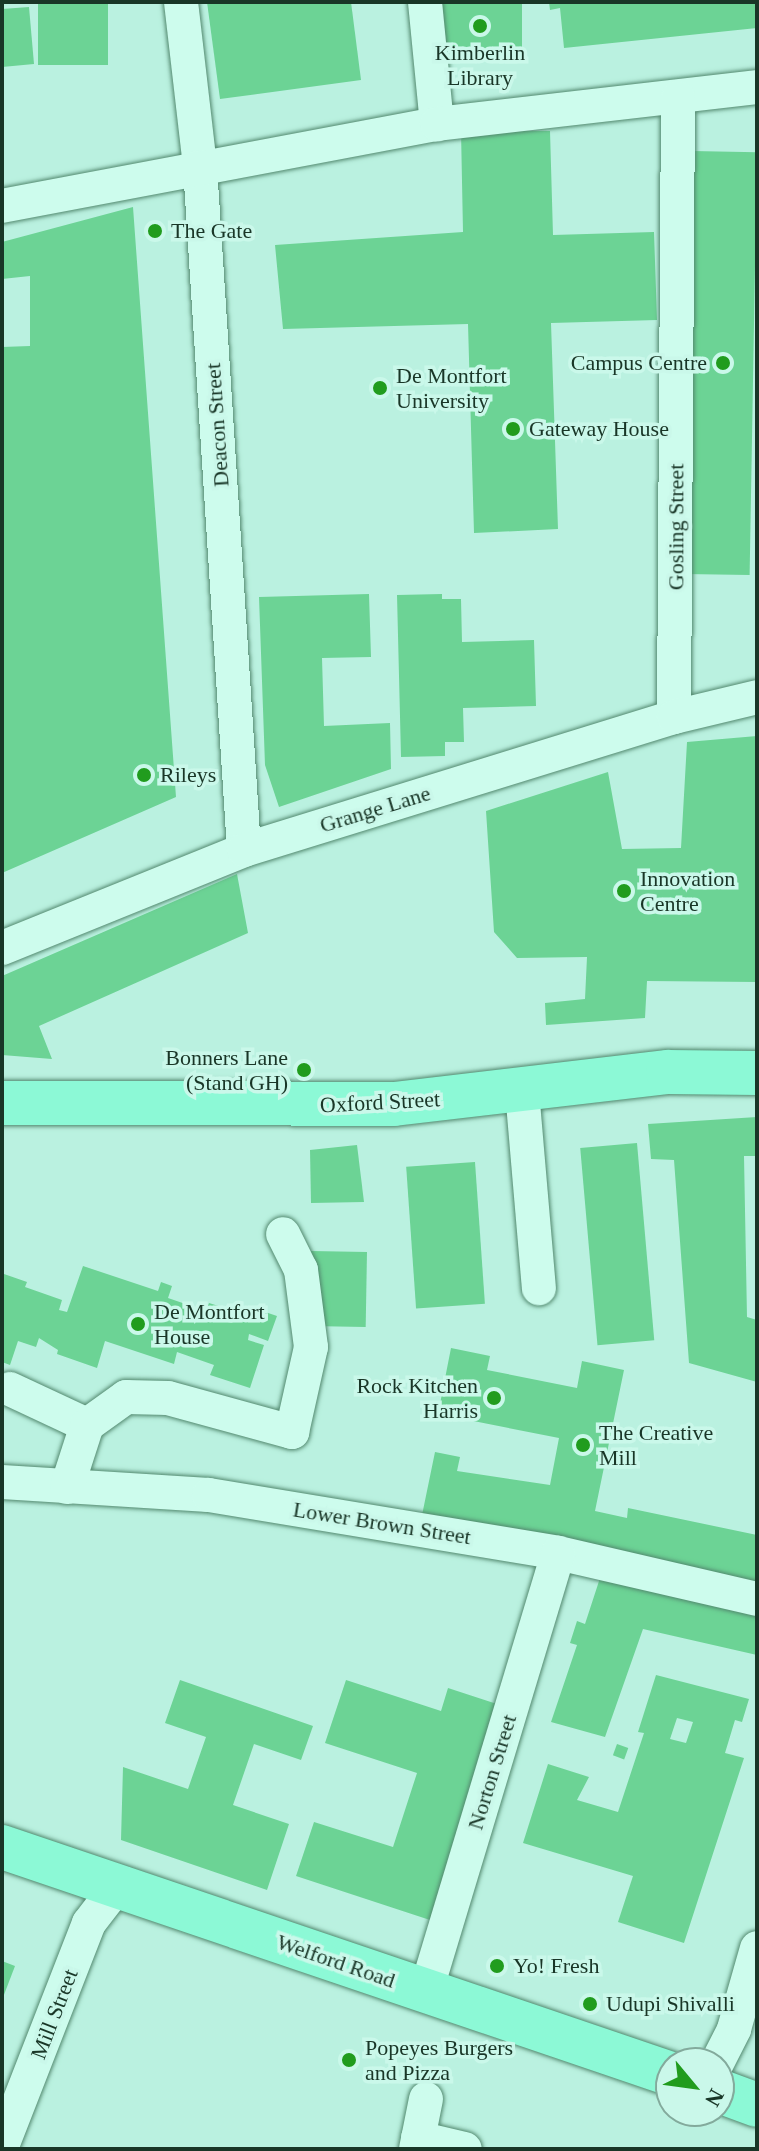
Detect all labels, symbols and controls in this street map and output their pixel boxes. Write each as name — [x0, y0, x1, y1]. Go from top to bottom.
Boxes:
marker: Kimberlin Library — [471, 17, 489, 35]
place label: Kimberlin Library — [435, 39, 525, 90]
place label: The Gate — [171, 218, 252, 244]
marker: The Gate — [146, 222, 164, 240]
place label: Campus Centre — [571, 350, 707, 376]
marker: Campus Centre — [714, 354, 732, 372]
street label: Deacon Street — [200, 362, 234, 488]
place label: De Montfort University — [396, 362, 507, 414]
marker: De Montfort University — [371, 379, 389, 397]
place label: Gateway House — [529, 416, 669, 442]
marker: Gateway House — [504, 420, 522, 438]
street label: Gosling Street — [663, 464, 689, 590]
place label: Rileys — [160, 762, 216, 788]
marker: Rileys — [135, 766, 153, 784]
street label: Grange Lane — [317, 780, 433, 838]
place label: Innovation Centre — [640, 865, 735, 916]
marker: Innovation Centre — [615, 882, 633, 900]
place label: Bonners Lane (Stand GH) — [165, 1044, 288, 1096]
marker: Bonners Lane (Stand GH) — [295, 1061, 313, 1079]
street label: Oxford Street — [319, 1086, 441, 1118]
place label: De Montfort House — [154, 1298, 265, 1350]
marker: De Montfort House — [129, 1315, 147, 1333]
place label: Rock Kitchen Harris — [356, 1372, 478, 1424]
marker: Rock Kitchen Harris — [485, 1389, 503, 1407]
place label: The Creative Mill — [599, 1419, 713, 1470]
marker: The Creative Mill — [574, 1436, 592, 1454]
street label: Lower Brown Street — [291, 1496, 473, 1550]
street label: Norton Street — [462, 1711, 522, 1833]
street label: Welford Road — [273, 1928, 399, 1994]
place label: Yo! Fresh — [513, 1953, 599, 1979]
marker: Yo! Fresh — [488, 1957, 506, 1975]
street label: Mill Street — [25, 1965, 83, 2063]
place label: Udupi Shivalli — [606, 1991, 735, 2017]
marker: Udupi Shivalli — [581, 1995, 599, 2013]
place label: Popeyes Burgers and Pizza — [365, 2034, 513, 2086]
north arrow — [655, 2047, 735, 2127]
marker: Popeyes Burgers and Pizza — [340, 2051, 358, 2069]
text: N — [700, 2085, 729, 2111]

